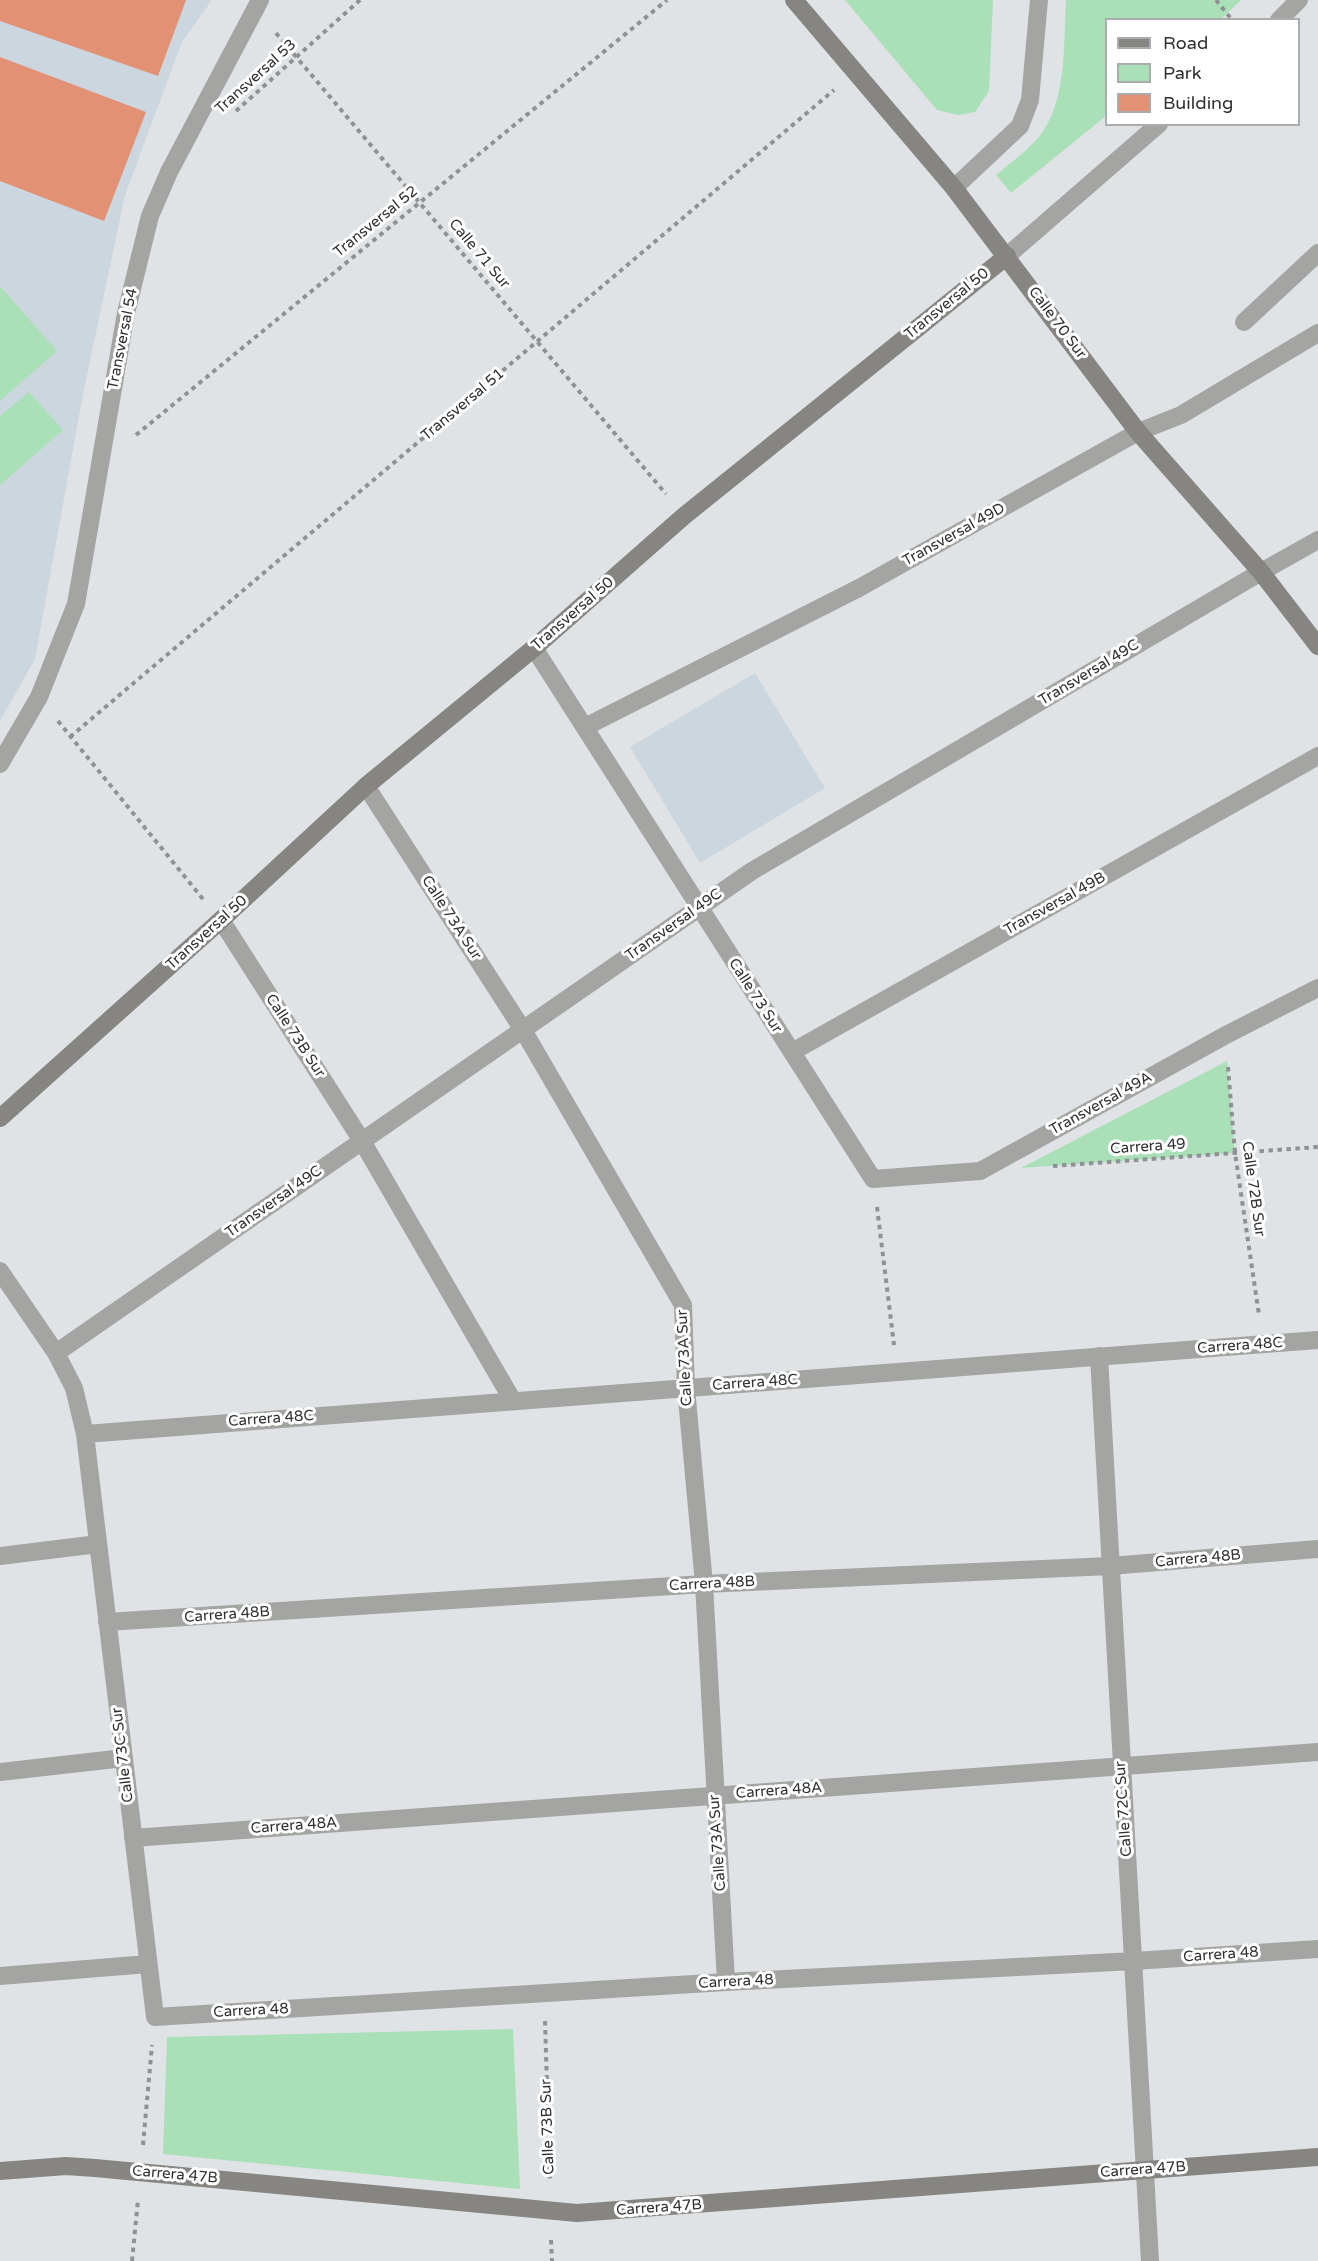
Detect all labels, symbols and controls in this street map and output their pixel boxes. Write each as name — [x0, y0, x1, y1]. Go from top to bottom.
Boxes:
legend — [1105, 18, 1300, 126]
text: Road — [1163, 32, 1208, 54]
street label: Transversal 53 — [212, 36, 300, 118]
text: Park — [1163, 62, 1201, 84]
text: Building — [1163, 92, 1233, 114]
street label: Transversal 52 — [330, 183, 422, 261]
street label: Calle 71 Sur — [445, 215, 513, 293]
street label: Transversal 50 — [901, 265, 993, 343]
street label: Calle 70 Sur — [1024, 283, 1090, 363]
street label: Transversal 54 — [104, 287, 142, 391]
street label: Transversal 51 — [418, 365, 508, 445]
street label: Transversal 49D — [900, 499, 1008, 571]
street label: Transversal 50 — [528, 573, 618, 655]
street label: Transversal 49C — [1036, 636, 1142, 710]
street label: Transversal 49B — [1001, 869, 1109, 939]
street label: Calle 73A Sur — [417, 873, 485, 963]
street label: Transversal 49C — [622, 885, 726, 965]
street label: Transversal 50 — [163, 892, 251, 974]
street label: Calle 73 Sur — [724, 955, 786, 1037]
street label: Calle 73B Sur — [261, 991, 329, 1081]
street label: Transversal 49A — [1047, 1068, 1155, 1140]
street label: Carrera 49 — [1110, 1135, 1186, 1159]
street label: Calle 72B Sur — [1237, 1140, 1269, 1238]
street label: Transversal 49C — [222, 1162, 326, 1242]
street label: Calle 73A Sur — [673, 1309, 697, 1407]
street label: Carrera 48C — [1197, 1334, 1283, 1358]
street label: Carrera 48C — [712, 1371, 798, 1395]
street label: Carrera 48C — [228, 1407, 314, 1431]
street label: Carrera 48B — [1154, 1546, 1242, 1572]
street label: Carrera 48B — [669, 1573, 755, 1595]
street label: Carrera 48B — [184, 1603, 270, 1627]
street label: Calle 73C Sur — [108, 1706, 138, 1804]
street label: Calle 72C Sur — [1112, 1761, 1136, 1857]
street label: Carrera 48A — [735, 1779, 823, 1803]
street label: Calle 73A Sur — [706, 1794, 730, 1892]
street label: Carrera 48A — [250, 1814, 338, 1838]
street label: Carrera 48 — [1183, 1943, 1259, 1967]
street label: Carrera 48 — [698, 1971, 774, 1993]
street label: Carrera 48 — [213, 2000, 289, 2022]
street label: Calle 73B Sur — [537, 2079, 559, 2175]
street label: Carrera 47B — [1100, 2158, 1186, 2182]
street label: Carrera 47B — [131, 2162, 219, 2188]
street label: Carrera 47B — [616, 2196, 702, 2220]

